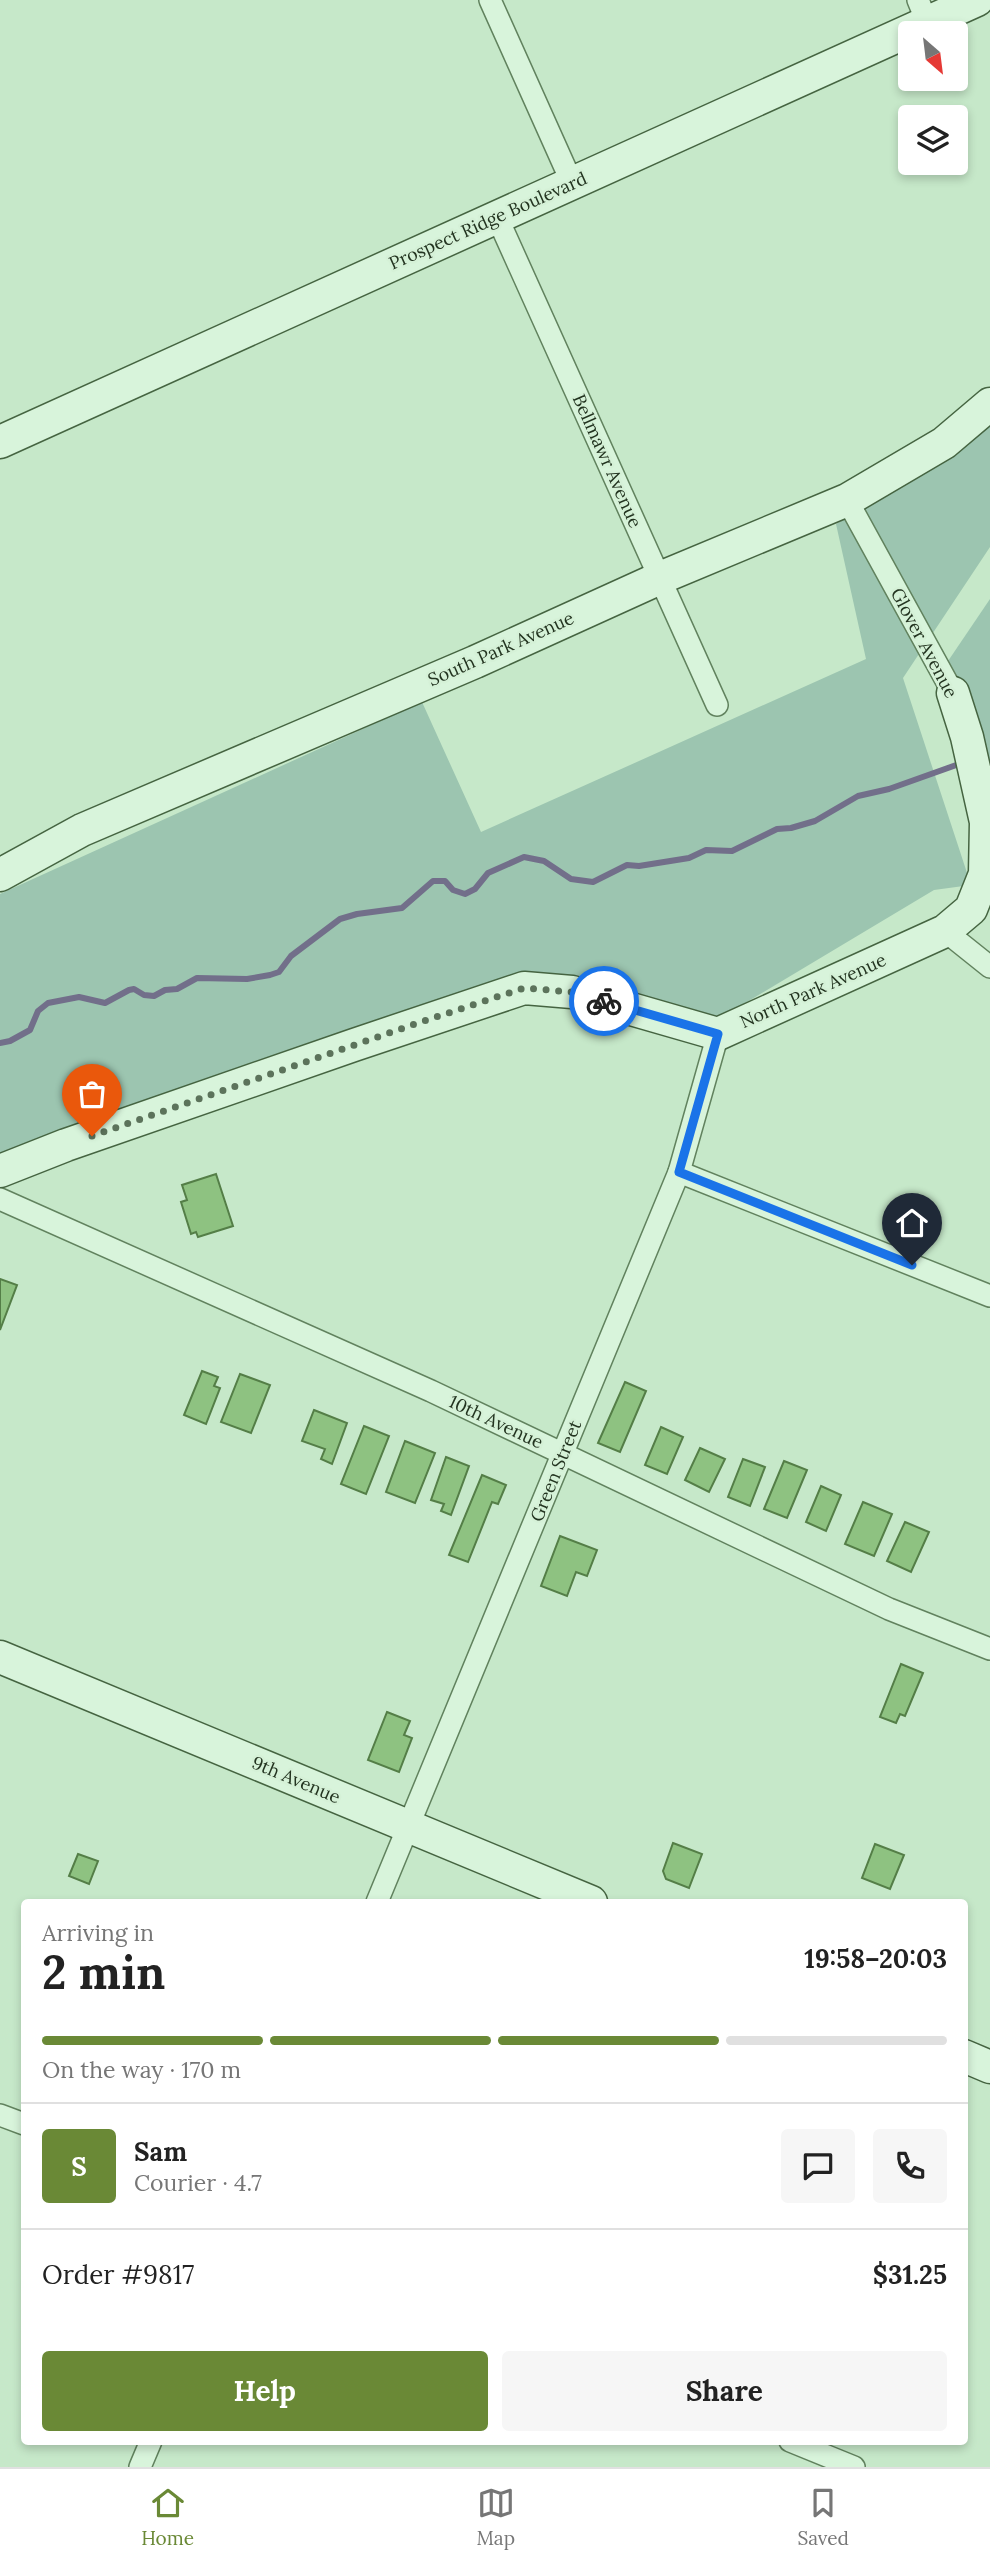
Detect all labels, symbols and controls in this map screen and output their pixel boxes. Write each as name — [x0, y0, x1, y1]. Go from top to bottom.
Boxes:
north arrow — [898, 21, 968, 91]
map controls — [898, 21, 968, 175]
button: layers — [898, 105, 968, 175]
street label: Prospect Ridge Boulevard — [385, 166, 591, 275]
street label: Bellmawr Avenue — [568, 390, 647, 531]
street label: Glover Avenue — [886, 584, 963, 702]
street label: South Park Avenue — [424, 606, 578, 691]
street label: North Park Avenue — [736, 948, 890, 1033]
courier — [569, 966, 639, 1036]
icon: bike — [585, 982, 623, 1020]
pin — [62, 1064, 122, 1136]
icon: bag — [73, 1075, 111, 1113]
pin — [882, 1193, 942, 1265]
icon: home — [893, 1204, 931, 1242]
street label: 10th Avenue — [445, 1390, 547, 1453]
street label: Green Street — [525, 1417, 586, 1525]
street label: 9th Avenue — [248, 1751, 344, 1809]
text: Arriving in — [42, 1918, 154, 1947]
text: 19:58–20:03 — [804, 1942, 947, 1975]
text: 2 min — [42, 1943, 165, 2002]
text: On the way · 170 m — [42, 2055, 241, 2084]
button: chat — [781, 2129, 855, 2203]
button: phone — [873, 2129, 947, 2203]
text: Sam — [134, 2135, 187, 2168]
text: S — [71, 2150, 87, 2183]
text: Courier · 4.7 — [134, 2168, 262, 2197]
text: Order #9817 — [42, 2258, 194, 2291]
text: $31.25 — [873, 2258, 947, 2291]
button: Help — [42, 2351, 488, 2431]
button: Share — [502, 2351, 947, 2431]
tab: Home — [141, 2484, 194, 2550]
tab: Map — [476, 2484, 515, 2550]
tab: Saved — [797, 2484, 849, 2550]

